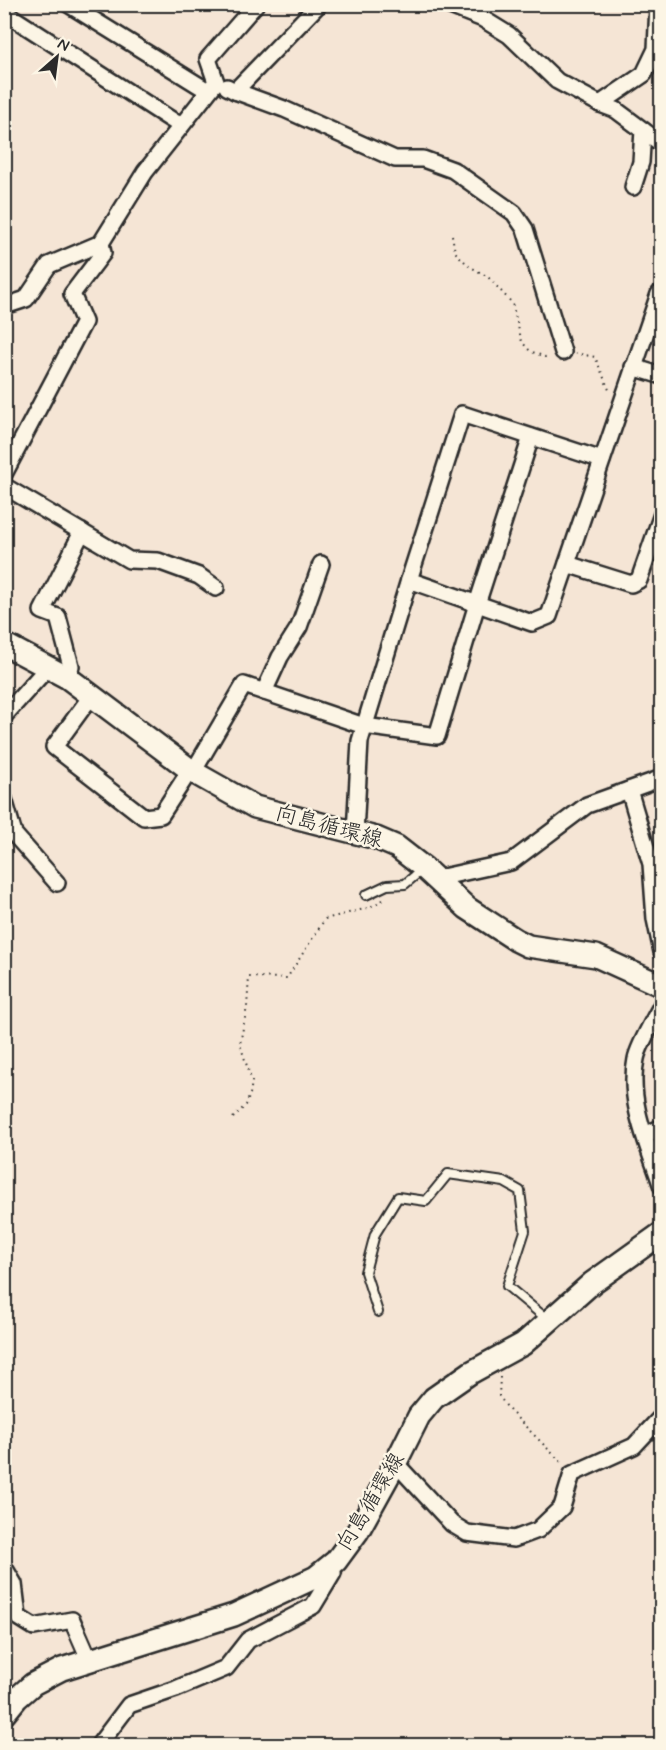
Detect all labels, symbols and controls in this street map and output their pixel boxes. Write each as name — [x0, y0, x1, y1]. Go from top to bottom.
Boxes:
north arrow — [27, 27, 87, 87]
text: N — [54, 33, 73, 57]
street label: 向島循環線 — [272, 799, 386, 855]
street label: 向島循環線 — [331, 1448, 411, 1556]

